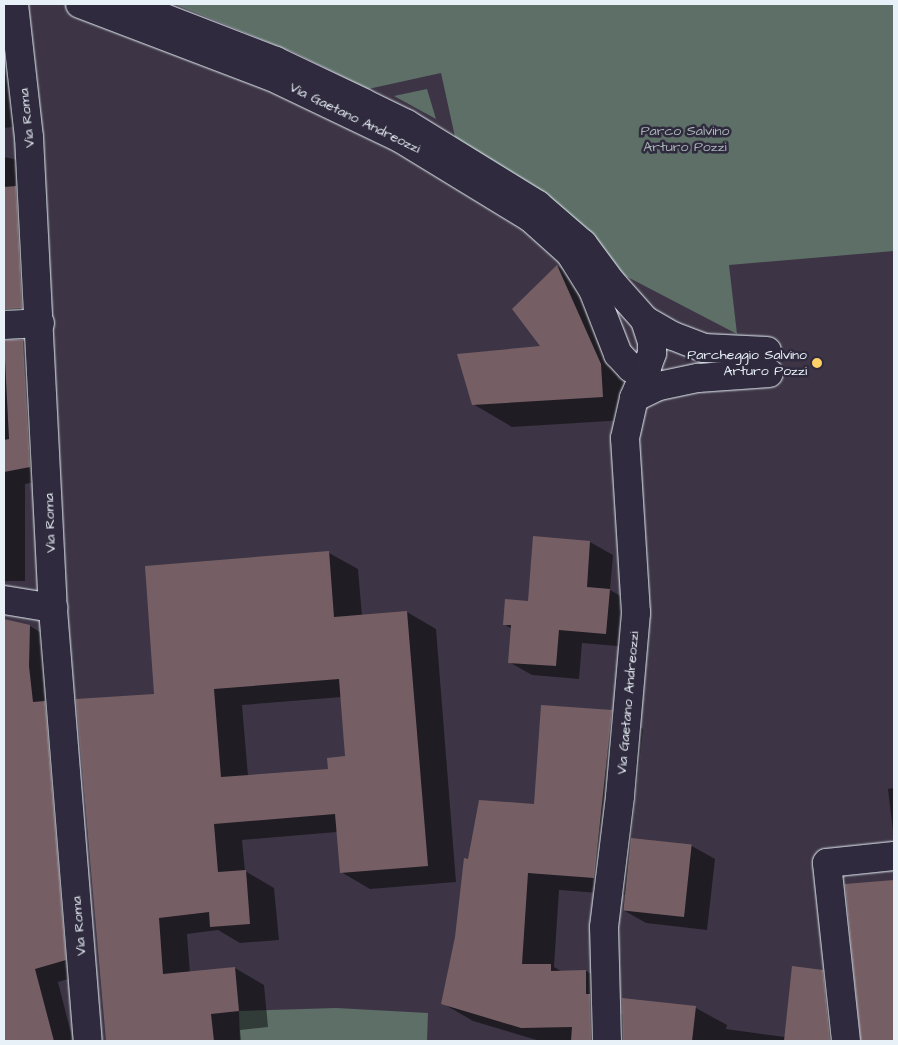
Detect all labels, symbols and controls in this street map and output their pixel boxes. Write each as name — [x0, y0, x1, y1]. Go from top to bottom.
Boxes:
street label: Via Gaetano Andreozzi — [287, 79, 423, 157]
street label: Via Roma — [16, 88, 38, 148]
park label: Parco Salvino Arturo Pozzi — [641, 123, 729, 156]
place label: Parcheggio Salvino Arturo Pozzi — [687, 347, 807, 380]
marker: Parcheggio Salvino Arturo Pozzi — [811, 357, 823, 369]
street label: Via Roma — [41, 493, 59, 553]
street label: Via Gaetano Andreozzi — [613, 631, 643, 775]
street label: Via Roma — [68, 896, 90, 956]

